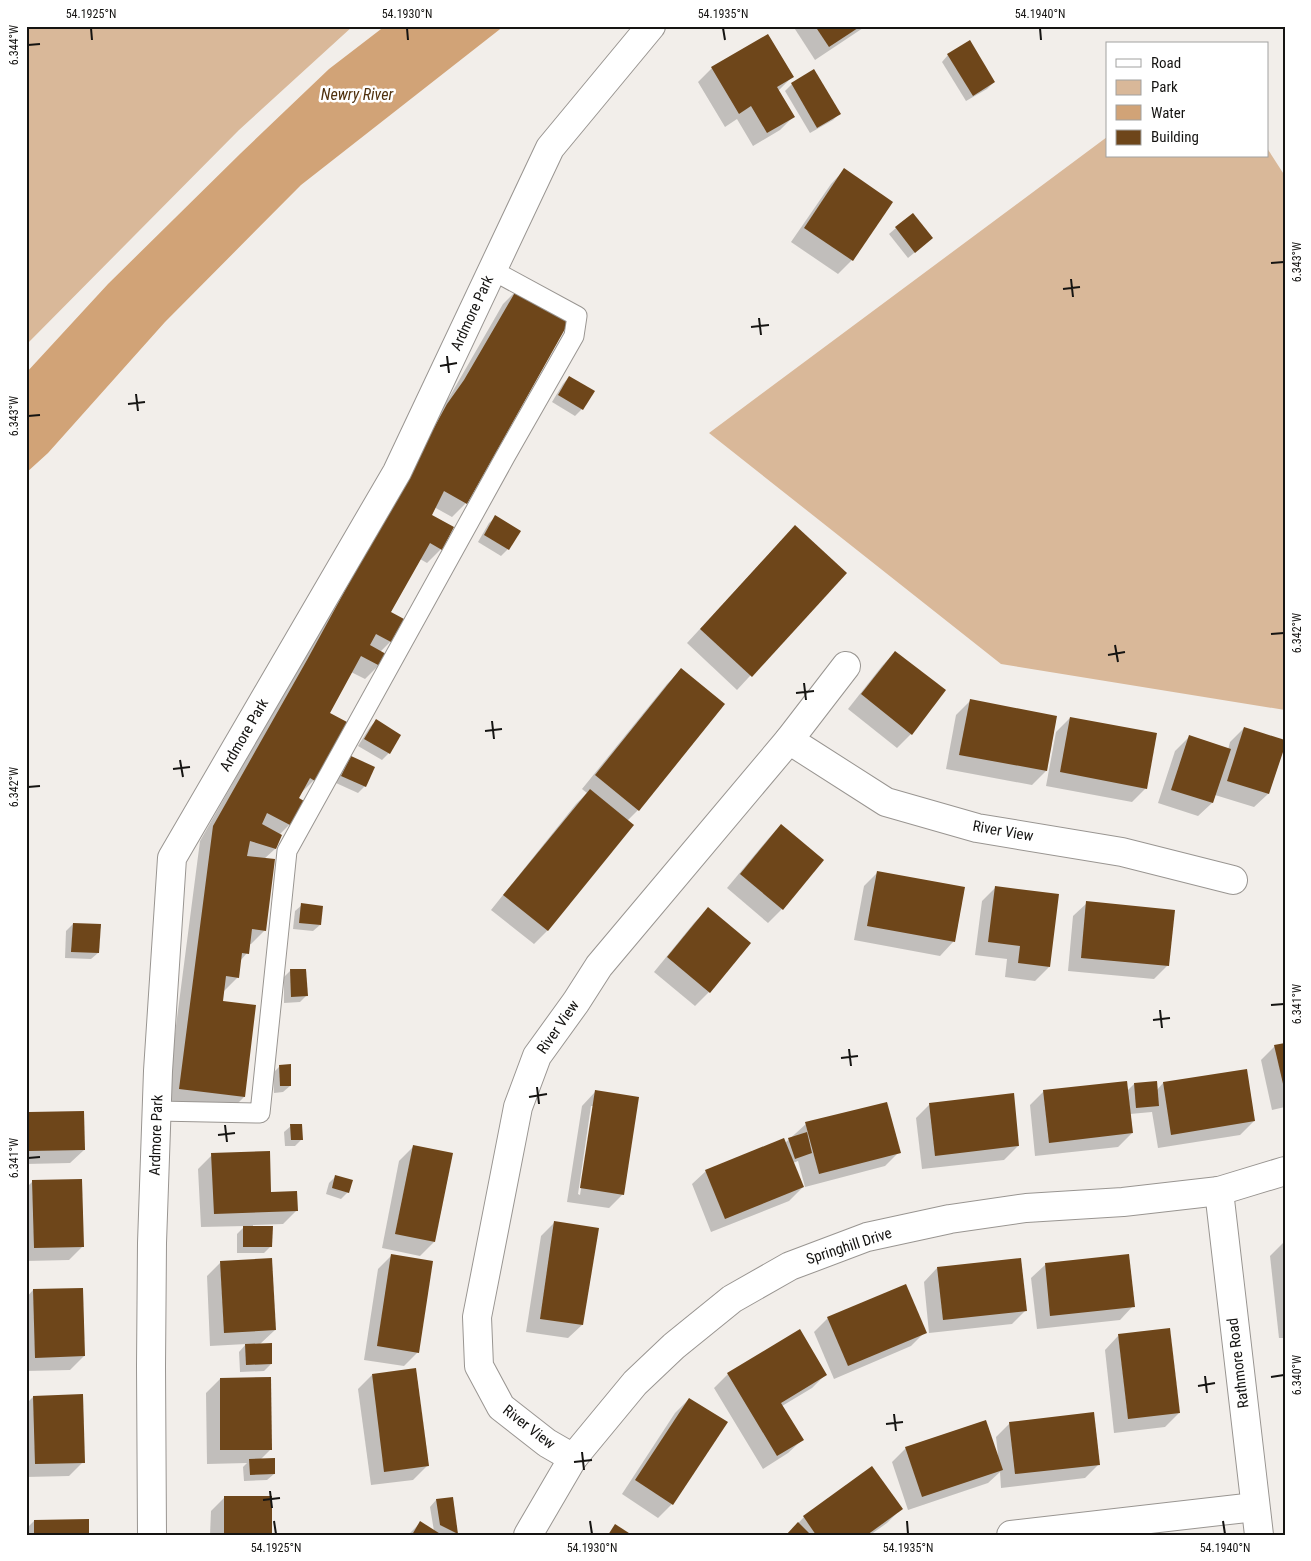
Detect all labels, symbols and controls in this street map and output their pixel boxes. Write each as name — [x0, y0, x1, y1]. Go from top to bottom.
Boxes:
text: 54.1925°N — [66, 7, 116, 21]
text: 54.1930°N — [382, 7, 432, 21]
text: 54.1935°N — [698, 7, 748, 21]
text: 54.1940°N — [1015, 7, 1065, 21]
text: 6.344°W — [7, 25, 21, 65]
legend — [1106, 42, 1268, 158]
text: Road — [1151, 54, 1181, 72]
text: Park — [1151, 78, 1178, 96]
water label: Newry River — [321, 85, 394, 104]
text: Water — [1151, 104, 1186, 122]
text: Building — [1151, 128, 1199, 146]
text: 6.343°W — [1290, 242, 1304, 282]
street label: Ardmore Park — [447, 272, 497, 354]
text: 6.343°W — [7, 396, 21, 436]
text: 6.342°W — [1290, 613, 1304, 653]
street label: Ardmore Park — [216, 695, 272, 775]
text: 6.342°W — [7, 767, 21, 807]
street label: River View — [971, 817, 1035, 845]
text: 6.341°W — [1290, 984, 1304, 1024]
street label: River View — [533, 996, 583, 1057]
street label: Ardmore Park — [146, 1094, 166, 1176]
text: 6.341°W — [7, 1138, 21, 1178]
street label: Springhill Drive — [804, 1224, 894, 1268]
street label: Rathmore Road — [1224, 1317, 1252, 1409]
text: 6.340°W — [1290, 1355, 1304, 1395]
street label: River View — [499, 1401, 559, 1453]
text: 54.1925°N — [251, 1541, 301, 1555]
text: 54.1930°N — [567, 1541, 617, 1555]
text: 54.1935°N — [883, 1541, 933, 1555]
text: 54.1940°N — [1200, 1541, 1250, 1555]

